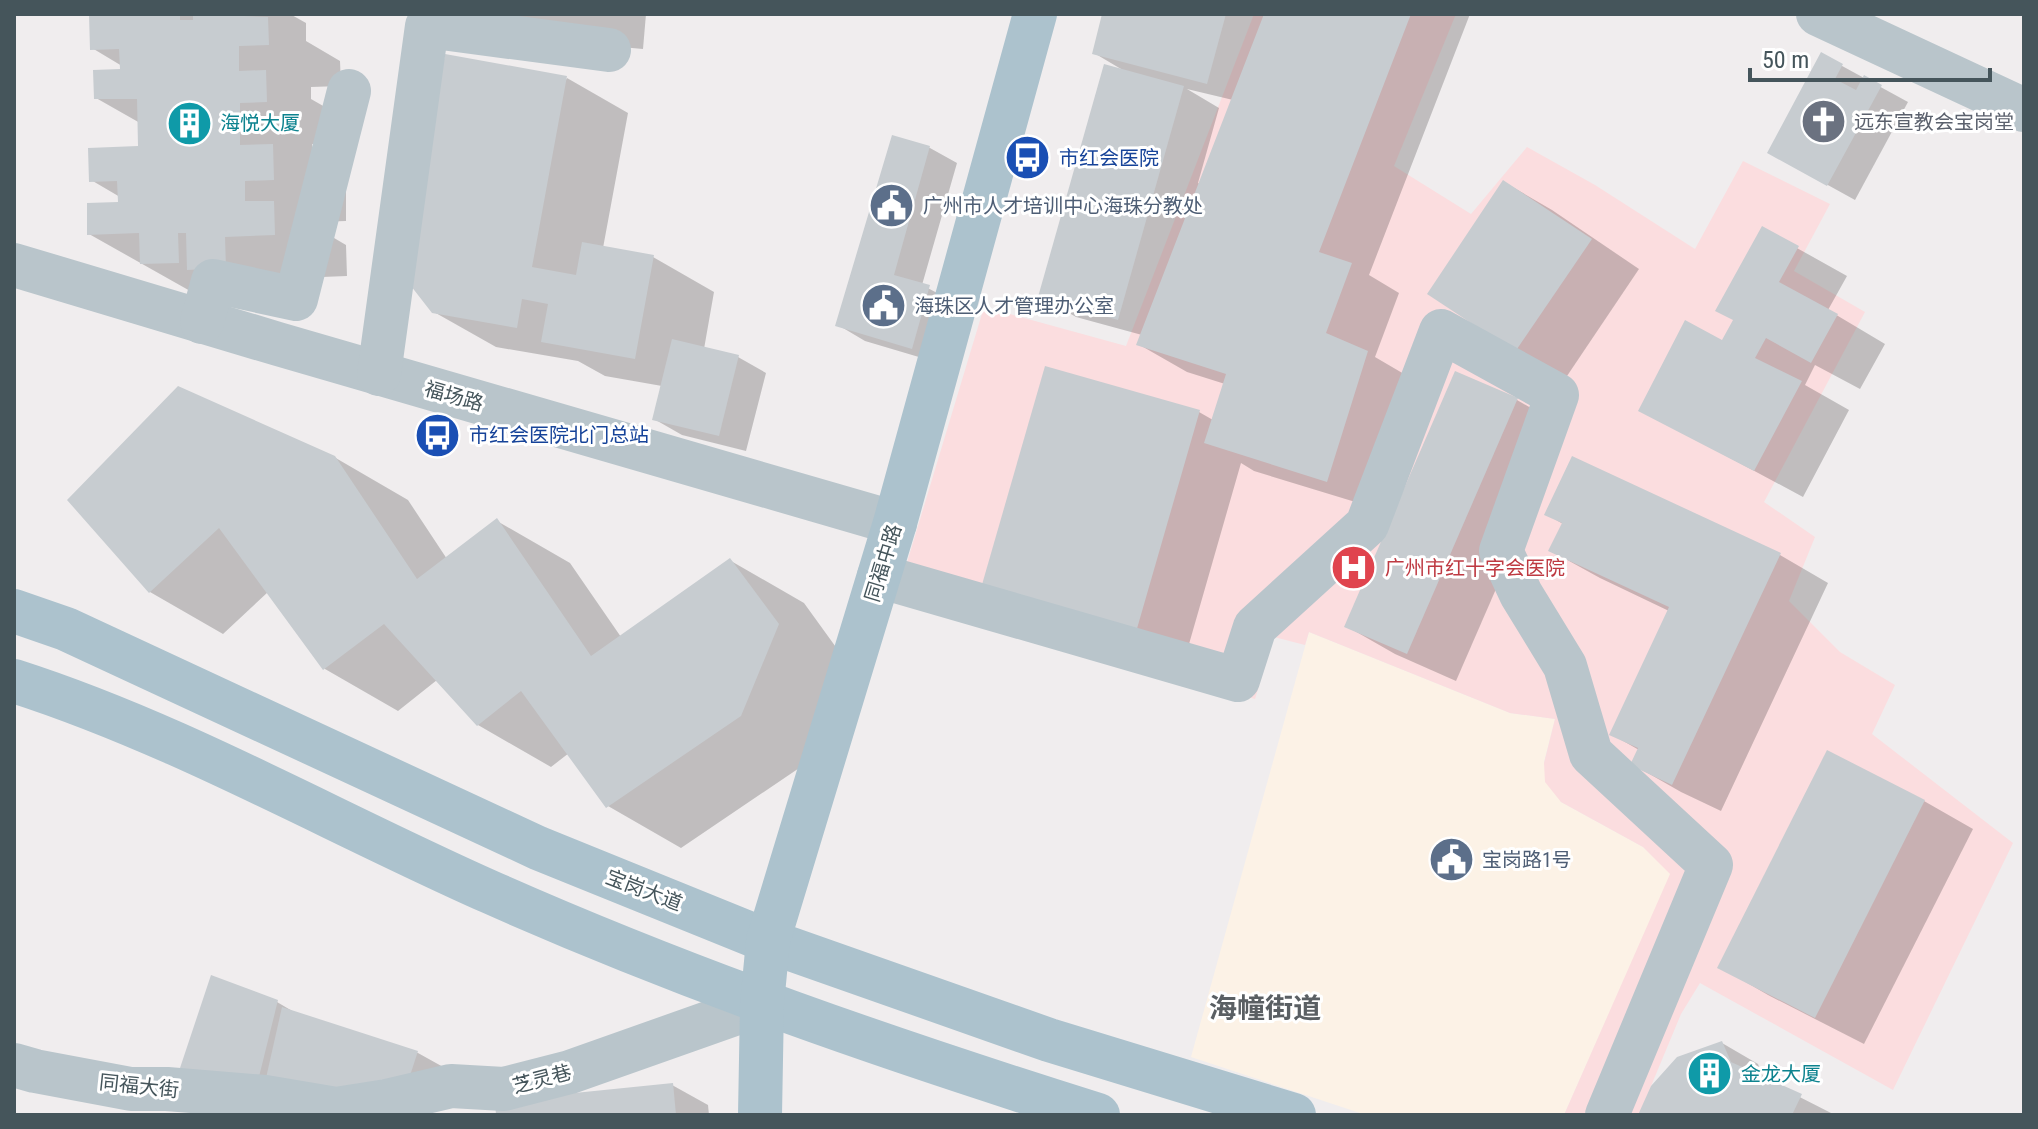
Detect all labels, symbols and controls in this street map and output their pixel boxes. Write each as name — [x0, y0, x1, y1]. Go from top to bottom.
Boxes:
scale bar — [1750, 32, 1990, 82]
text: 50 m — [1762, 46, 1809, 74]
church icon: 远东宣教会宝岗堂 — [1799, 98, 1847, 146]
building icon: 海悦大厦 — [165, 99, 213, 147]
place label: 远东宣教会宝岗堂 — [1854, 110, 2014, 134]
place label: 海悦大厦 — [220, 111, 300, 135]
bus stop icon: 市红会医院 — [1004, 134, 1052, 182]
place label: 市红会医院 — [1059, 146, 1159, 170]
public building icon: 广州市人才培训中心海珠分教处 — [868, 182, 916, 230]
place label: 广州市人才培训中心海珠分教处 — [923, 194, 1203, 218]
public building icon: 海珠区人才管理办公室 — [859, 282, 907, 330]
place label: 海珠区人才管理办公室 — [914, 294, 1114, 318]
street label: 福场路 — [422, 376, 486, 416]
bus stop icon: 市红会医院北门总站 — [414, 411, 462, 459]
place label: 市红会医院北门总站 — [469, 423, 649, 447]
street label: 同福中路 — [860, 521, 906, 605]
hospital icon: 广州市红十字会医院 — [1330, 544, 1378, 592]
place label: 广州市红十字会医院 — [1385, 556, 1565, 580]
public building icon: 宝岗路1号 — [1427, 836, 1475, 884]
place label: 宝岗路1号 — [1482, 848, 1572, 872]
street label: 宝岗大道 — [602, 864, 686, 916]
district label: 海幢街道 — [1209, 992, 1321, 1025]
building icon: 金龙大厦 — [1686, 1050, 1734, 1098]
street label: 芝灵巷 — [510, 1060, 574, 1098]
place label: 金龙大厦 — [1741, 1062, 1821, 1086]
street label: 同福大街 — [98, 1070, 180, 1102]

